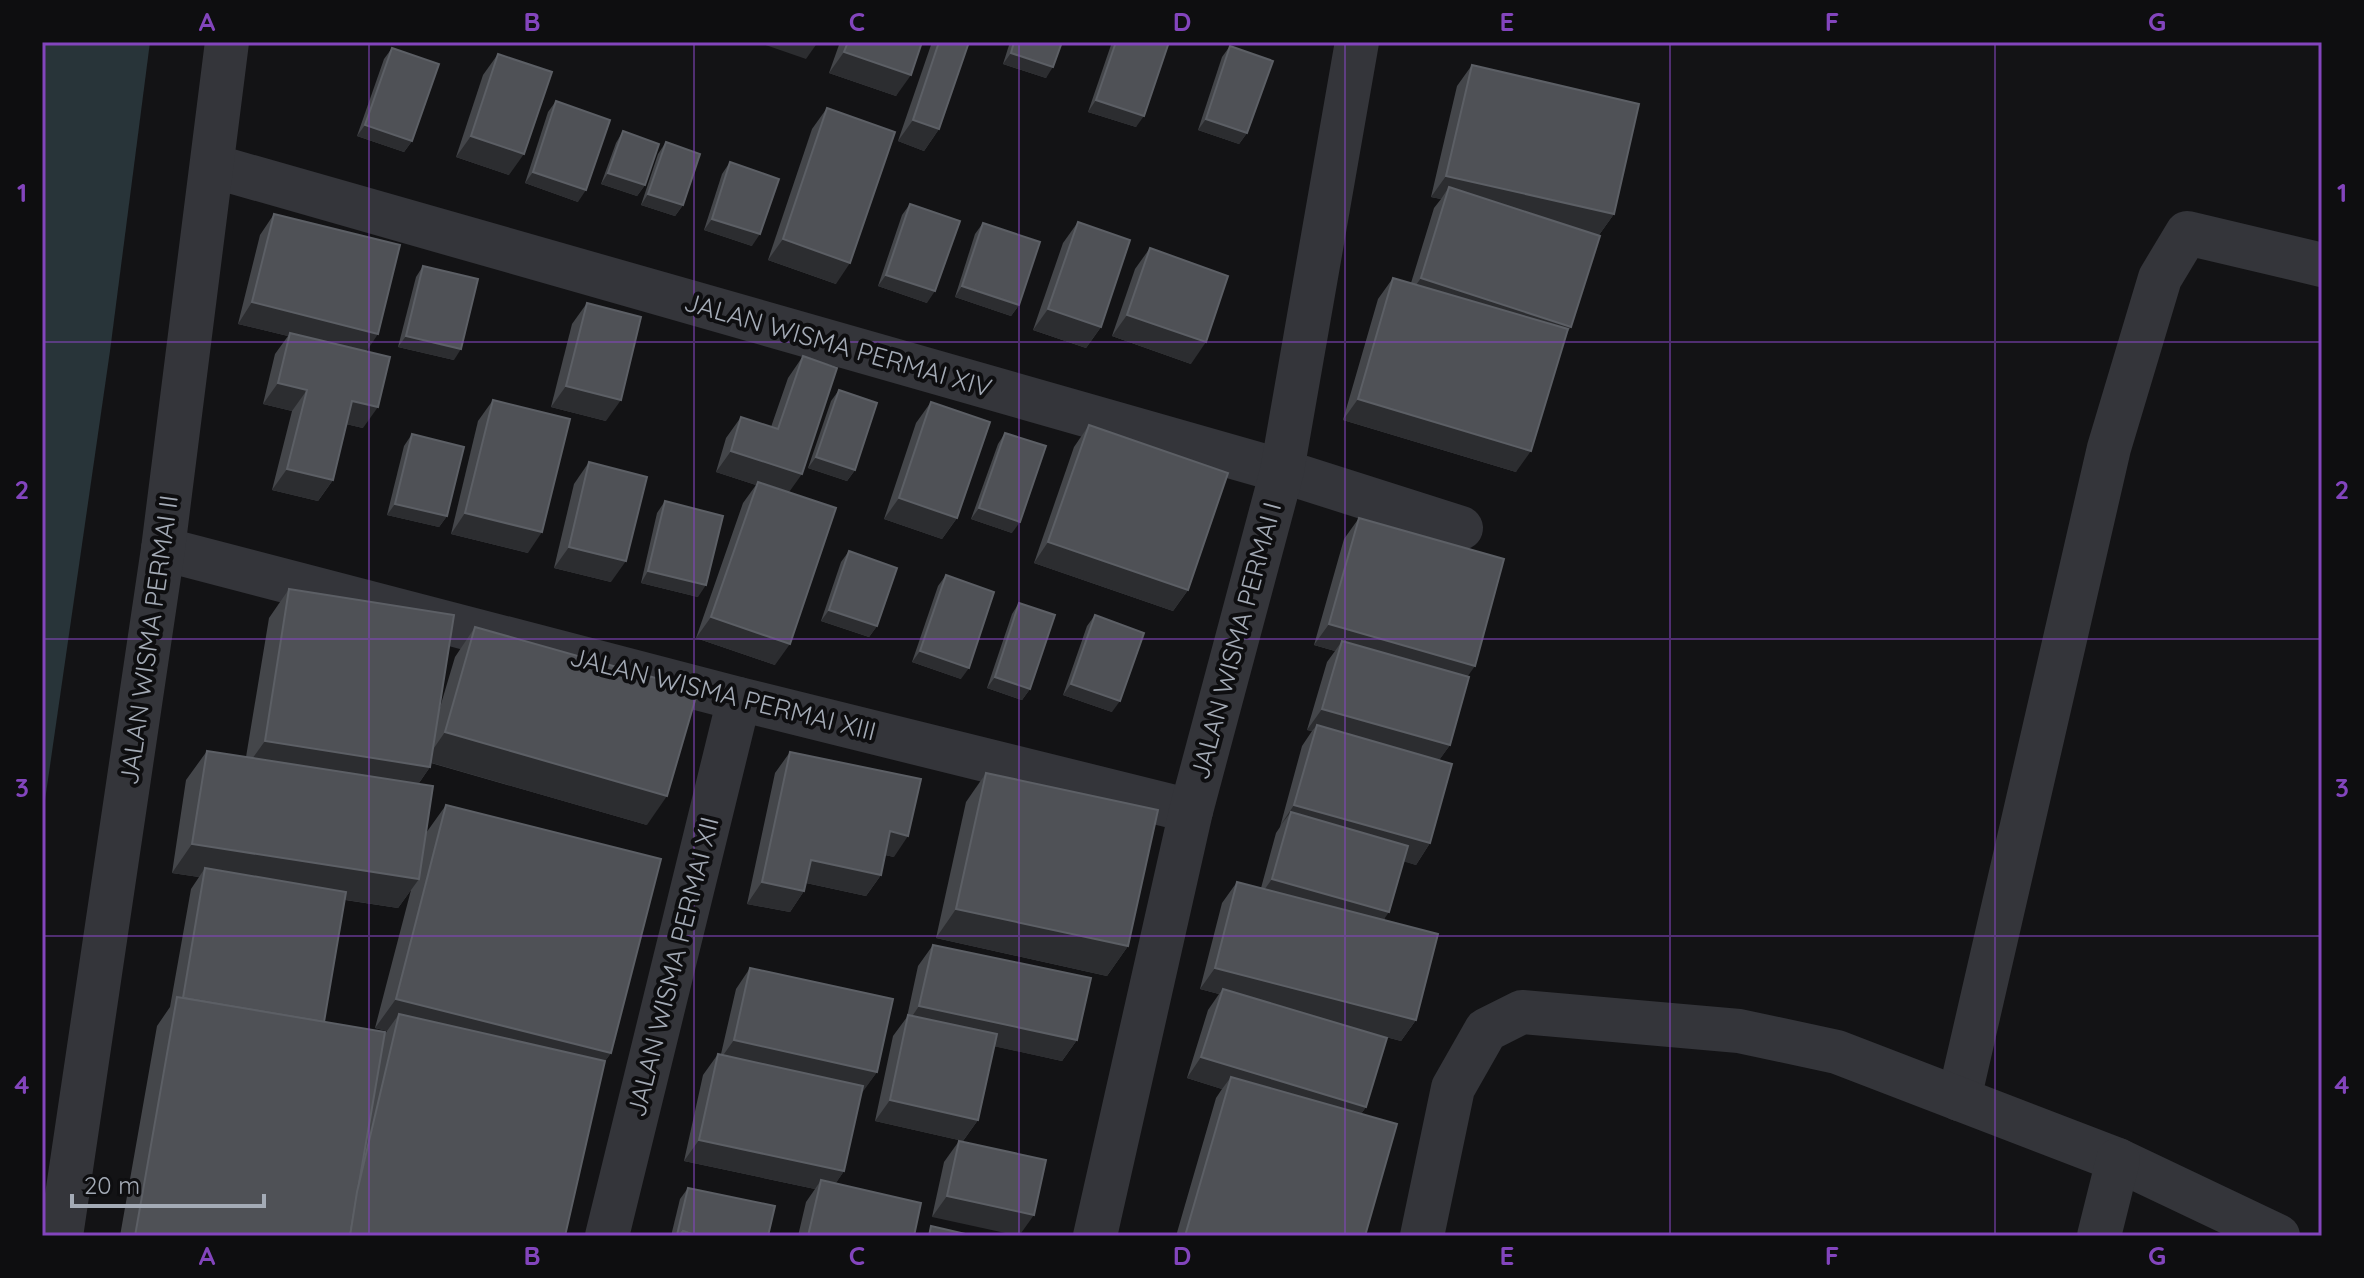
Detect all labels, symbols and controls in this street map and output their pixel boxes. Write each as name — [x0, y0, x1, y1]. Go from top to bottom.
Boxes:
text: A — [199, 5, 216, 38]
text: B — [523, 5, 541, 38]
text: C — [849, 5, 865, 38]
text: D — [1173, 5, 1191, 38]
text: E — [1500, 5, 1514, 38]
text: F — [1825, 5, 1839, 38]
text: G — [2148, 5, 2166, 38]
text: 1 — [17, 176, 27, 209]
text: 1 — [2337, 176, 2347, 209]
street label: JALAN WISMA PERMAI XIV — [680, 285, 996, 404]
text: 2 — [15, 473, 29, 506]
text: 2 — [2335, 473, 2349, 506]
street label: JALAN WISMA PERMAI II — [112, 493, 185, 787]
street label: JALAN WISMA PERMAI I — [1183, 499, 1288, 783]
street label: JALAN WISMA PERMAI XIII — [567, 639, 880, 748]
text: 3 — [15, 771, 29, 804]
text: 3 — [2335, 771, 2349, 804]
street label: JALAN WISMA PERMAI XII — [619, 813, 726, 1120]
text: 4 — [14, 1068, 30, 1101]
text: 4 — [2334, 1068, 2350, 1101]
scale bar — [72, 1158, 264, 1208]
text: 20 m — [84, 1170, 140, 1200]
text: A — [199, 1239, 216, 1272]
text: B — [523, 1239, 541, 1272]
text: C — [849, 1239, 865, 1272]
text: D — [1173, 1239, 1191, 1272]
text: E — [1500, 1239, 1514, 1272]
text: F — [1825, 1239, 1839, 1272]
text: G — [2148, 1239, 2166, 1272]

